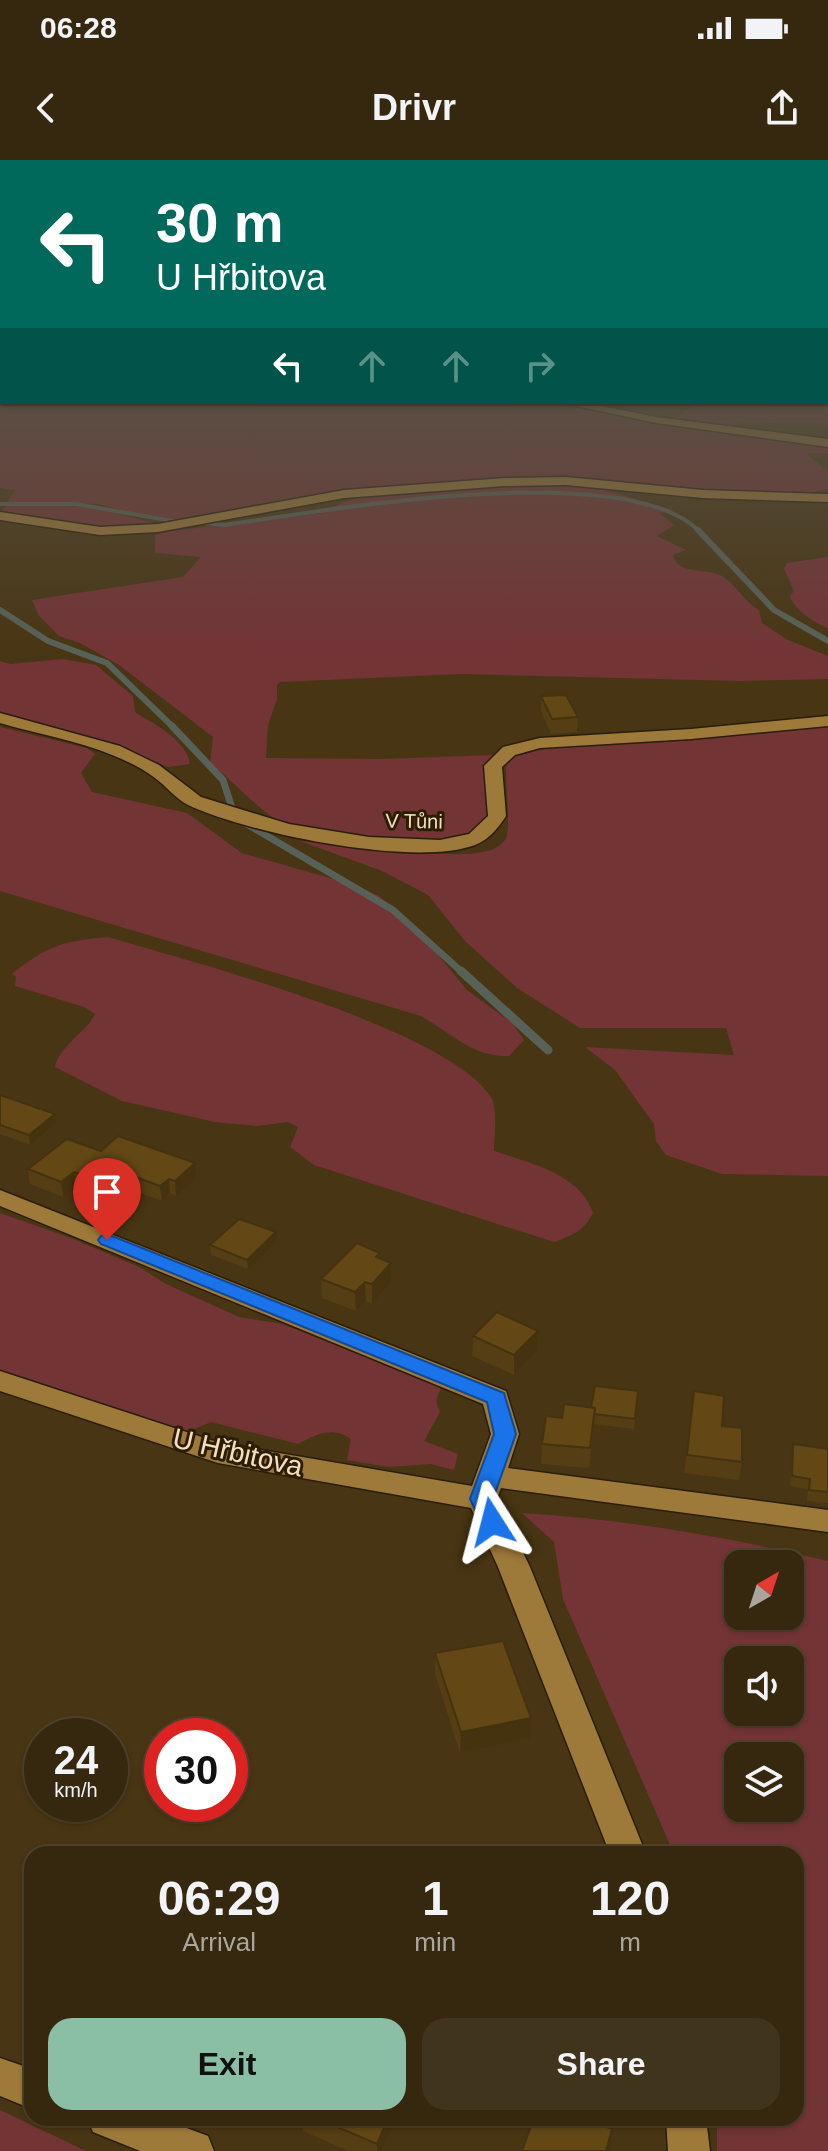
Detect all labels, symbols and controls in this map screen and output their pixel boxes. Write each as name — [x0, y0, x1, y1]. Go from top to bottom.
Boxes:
text: 06:28 — [40, 11, 117, 44]
icon: back — [24, 86, 68, 130]
icon: share — [760, 86, 804, 130]
text: Drivr — [372, 87, 456, 128]
text: 30 m — [156, 191, 284, 254]
icon: left — [24, 192, 128, 296]
text: U Hřbitova — [156, 257, 326, 298]
icon: left — [266, 344, 310, 388]
icon: ahead — [350, 344, 394, 388]
icon: ahead — [434, 344, 478, 388]
icon: right — [518, 344, 562, 388]
street label: V Tůni — [385, 810, 443, 832]
pin — [73, 1158, 141, 1240]
icon: arrive — [85, 1170, 129, 1214]
street label: U Hřbitova — [170, 1423, 306, 1483]
position arrow — [450, 1480, 534, 1564]
north arrow — [724, 1550, 804, 1630]
map controls — [724, 1550, 804, 1822]
button: sound — [724, 1646, 804, 1726]
speed limit sign: 30 — [144, 1718, 248, 1822]
text: 24 — [54, 1738, 98, 1782]
button: layers — [724, 1742, 804, 1822]
text: km/h — [54, 1779, 98, 1801]
text: 06:29 — [158, 1872, 281, 1925]
text: 1 — [422, 1872, 449, 1925]
text: 120 — [590, 1872, 670, 1925]
text: Arrival — [182, 1927, 256, 1957]
text: min — [414, 1927, 456, 1957]
text: m — [619, 1927, 641, 1957]
button: Exit — [48, 2018, 406, 2110]
button: Share — [422, 2018, 780, 2110]

